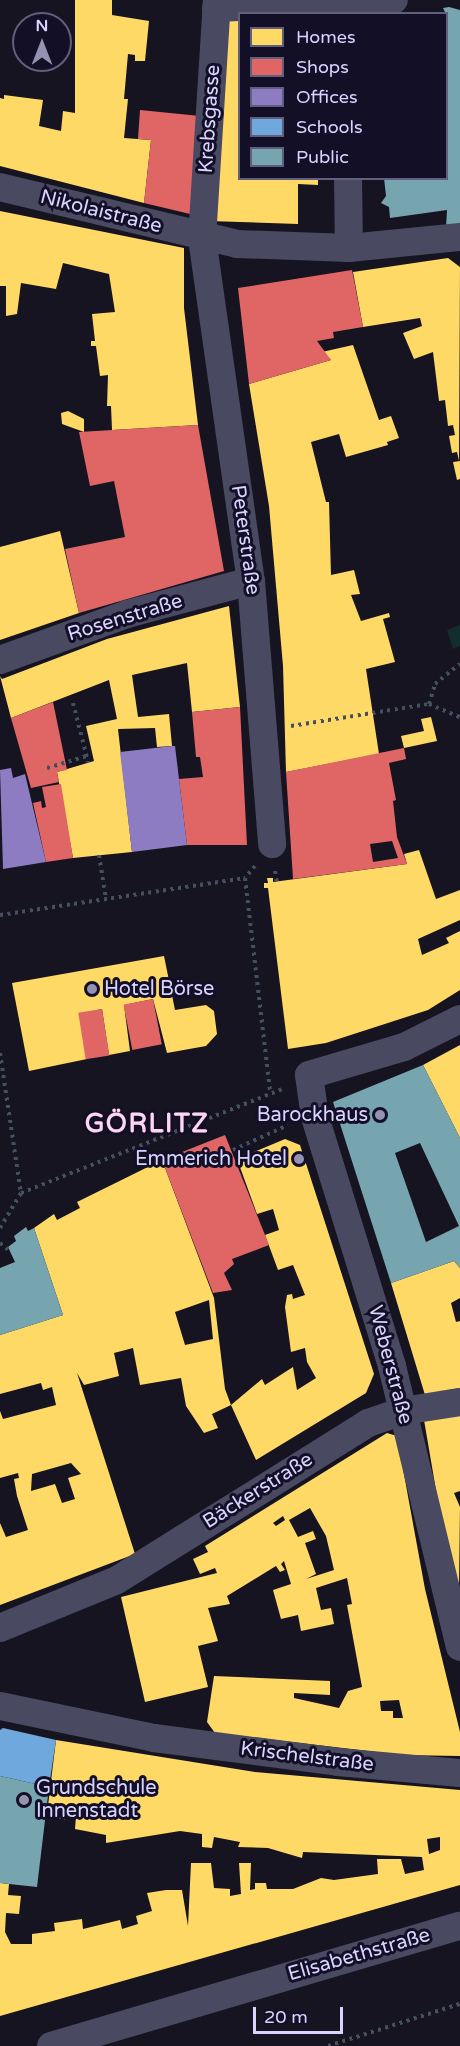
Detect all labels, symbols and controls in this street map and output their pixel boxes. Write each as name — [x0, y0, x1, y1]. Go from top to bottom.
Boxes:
north arrow — [12, 12, 72, 72]
legend — [238, 12, 448, 180]
text: N — [36, 16, 48, 36]
text: Homes — [296, 26, 356, 48]
text: Shops — [296, 56, 349, 78]
street label: Krebsgasse — [194, 64, 226, 174]
text: Offices — [296, 86, 358, 108]
text: Schools — [296, 116, 363, 138]
text: Public — [296, 146, 349, 168]
street label: Nikolaistraße — [38, 185, 164, 239]
street label: Peterstraße — [225, 484, 265, 596]
street label: Rosenstraße — [65, 589, 185, 647]
place label: Hotel Börse — [104, 977, 214, 1001]
marker: Hotel Börse — [85, 982, 99, 996]
place label: Barockhaus — [257, 1103, 368, 1127]
district label: GÖRLITZ — [85, 1108, 209, 1140]
marker: Barockhaus — [373, 1108, 387, 1122]
place label: Emmerich Hotel — [135, 1147, 287, 1171]
marker: Emmerich Hotel — [292, 1152, 306, 1166]
street label: Weberstraße — [363, 1303, 417, 1427]
street label: Bäckerstraße — [199, 1448, 317, 1534]
street label: Krischelstraße — [239, 1737, 375, 1777]
place label: Grundschule Innenstadt — [36, 1776, 157, 1823]
marker: Grundschule Innenstadt — [17, 1793, 31, 1807]
street label: Elisabethstraße — [285, 1923, 433, 1987]
scale bar — [256, 1995, 346, 2033]
text: 20 m — [264, 2006, 308, 2028]

